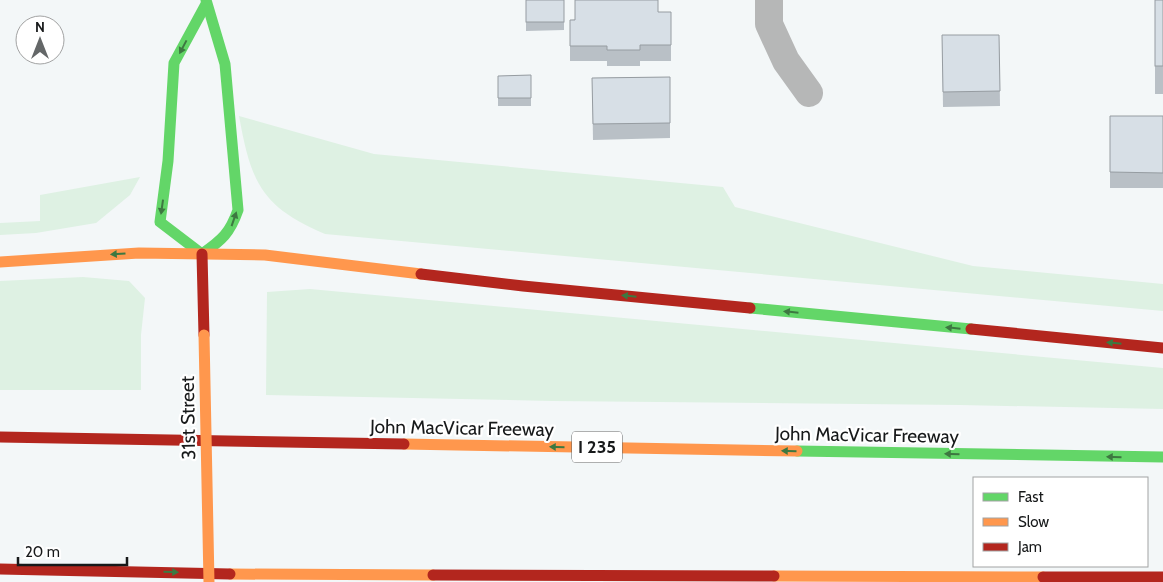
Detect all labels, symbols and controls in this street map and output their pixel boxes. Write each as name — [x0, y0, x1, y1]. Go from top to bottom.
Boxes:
north arrow — [15, 15, 65, 65]
text: N — [35, 18, 45, 36]
one-way arrow — [178, 41, 187, 54]
one-way arrow — [157, 199, 165, 215]
one-way arrow — [231, 212, 238, 227]
one-way arrow — [110, 251, 126, 259]
one-way arrow — [621, 292, 637, 300]
one-way arrow — [783, 308, 799, 316]
one-way arrow — [944, 323, 960, 331]
one-way arrow — [1106, 339, 1122, 347]
street label: 31st Street — [176, 375, 200, 460]
street label: John MacVicar Freeway — [369, 415, 554, 441]
street label: John MacVicar Freeway — [774, 422, 959, 448]
road number: I 235 — [572, 432, 622, 462]
one-way arrow — [549, 443, 565, 451]
one-way arrow — [781, 447, 797, 455]
one-way arrow — [944, 450, 960, 458]
one-way arrow — [1106, 452, 1122, 460]
legend — [973, 477, 1148, 567]
text: Fast — [1018, 488, 1043, 506]
text: Slow — [1018, 513, 1049, 531]
scale bar — [18, 534, 126, 566]
text: Jam — [1017, 538, 1042, 556]
text: 20 m — [25, 543, 60, 561]
one-way arrow — [163, 569, 179, 577]

